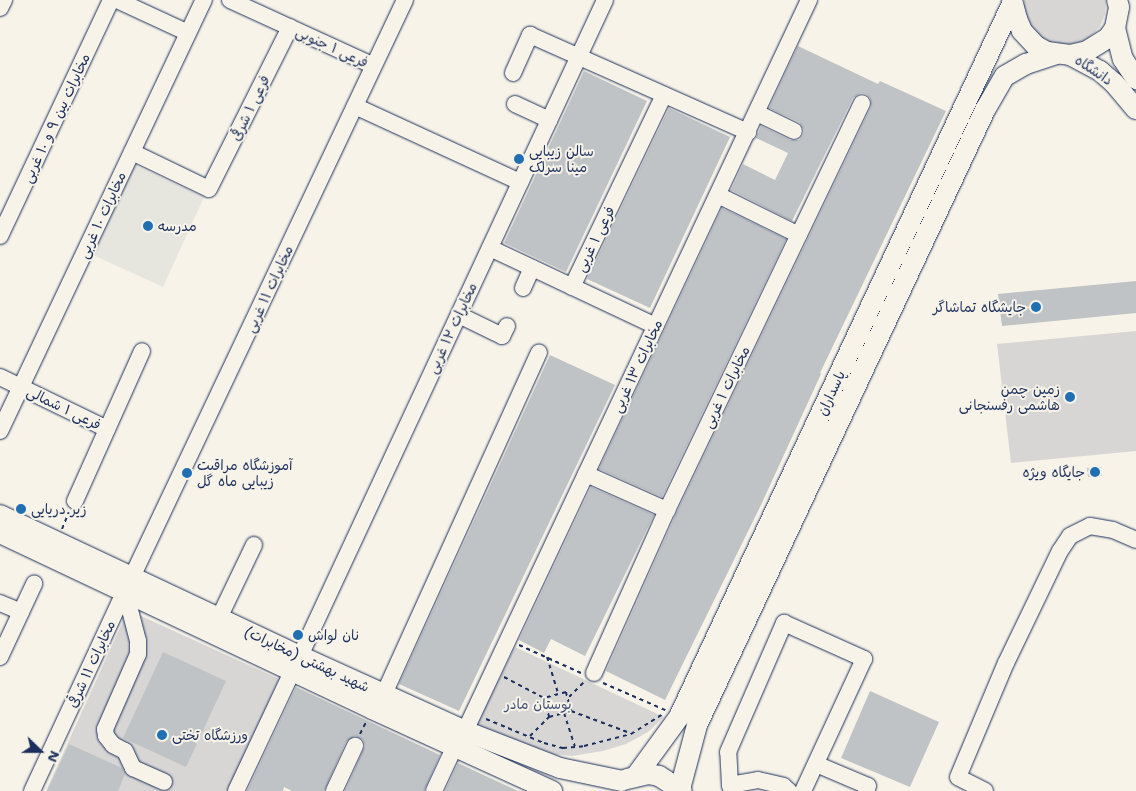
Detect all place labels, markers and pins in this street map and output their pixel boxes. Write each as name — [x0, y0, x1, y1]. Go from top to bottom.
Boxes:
place label: سالن زیبایی مینا سرلک — [529, 143, 594, 176]
marker: سالن زیبایی مینا سرلک — [513, 153, 525, 165]
place label: مدرسه — [158, 218, 197, 234]
marker: مدرسه — [142, 220, 154, 232]
place label: جایشگاه تماشاگر — [933, 299, 1026, 315]
marker: جایشگاه تماشاگر — [1030, 301, 1042, 313]
place label: زمین چمن هاشمی رفسنجانی — [959, 381, 1060, 414]
marker: زمین چمن هاشمی رفسنجانی — [1064, 391, 1076, 403]
place label: آموزشگاه مراقبت زیبایی ماه گل — [197, 457, 293, 490]
place label: جایگاه ویژه — [1022, 464, 1085, 480]
marker: جایگاه ویژه — [1089, 466, 1101, 478]
marker: آموزشگاه مراقبت زیبایی ماه گل — [181, 467, 193, 479]
place label: زیر دریایی — [31, 501, 87, 517]
marker: زیر دریایی — [15, 503, 27, 515]
place label: نان لواش — [308, 627, 359, 643]
marker: نان لواش — [292, 629, 304, 641]
place label: ورزشگاه تختی — [172, 727, 248, 743]
marker: ورزشگاه تختی — [156, 729, 168, 741]

